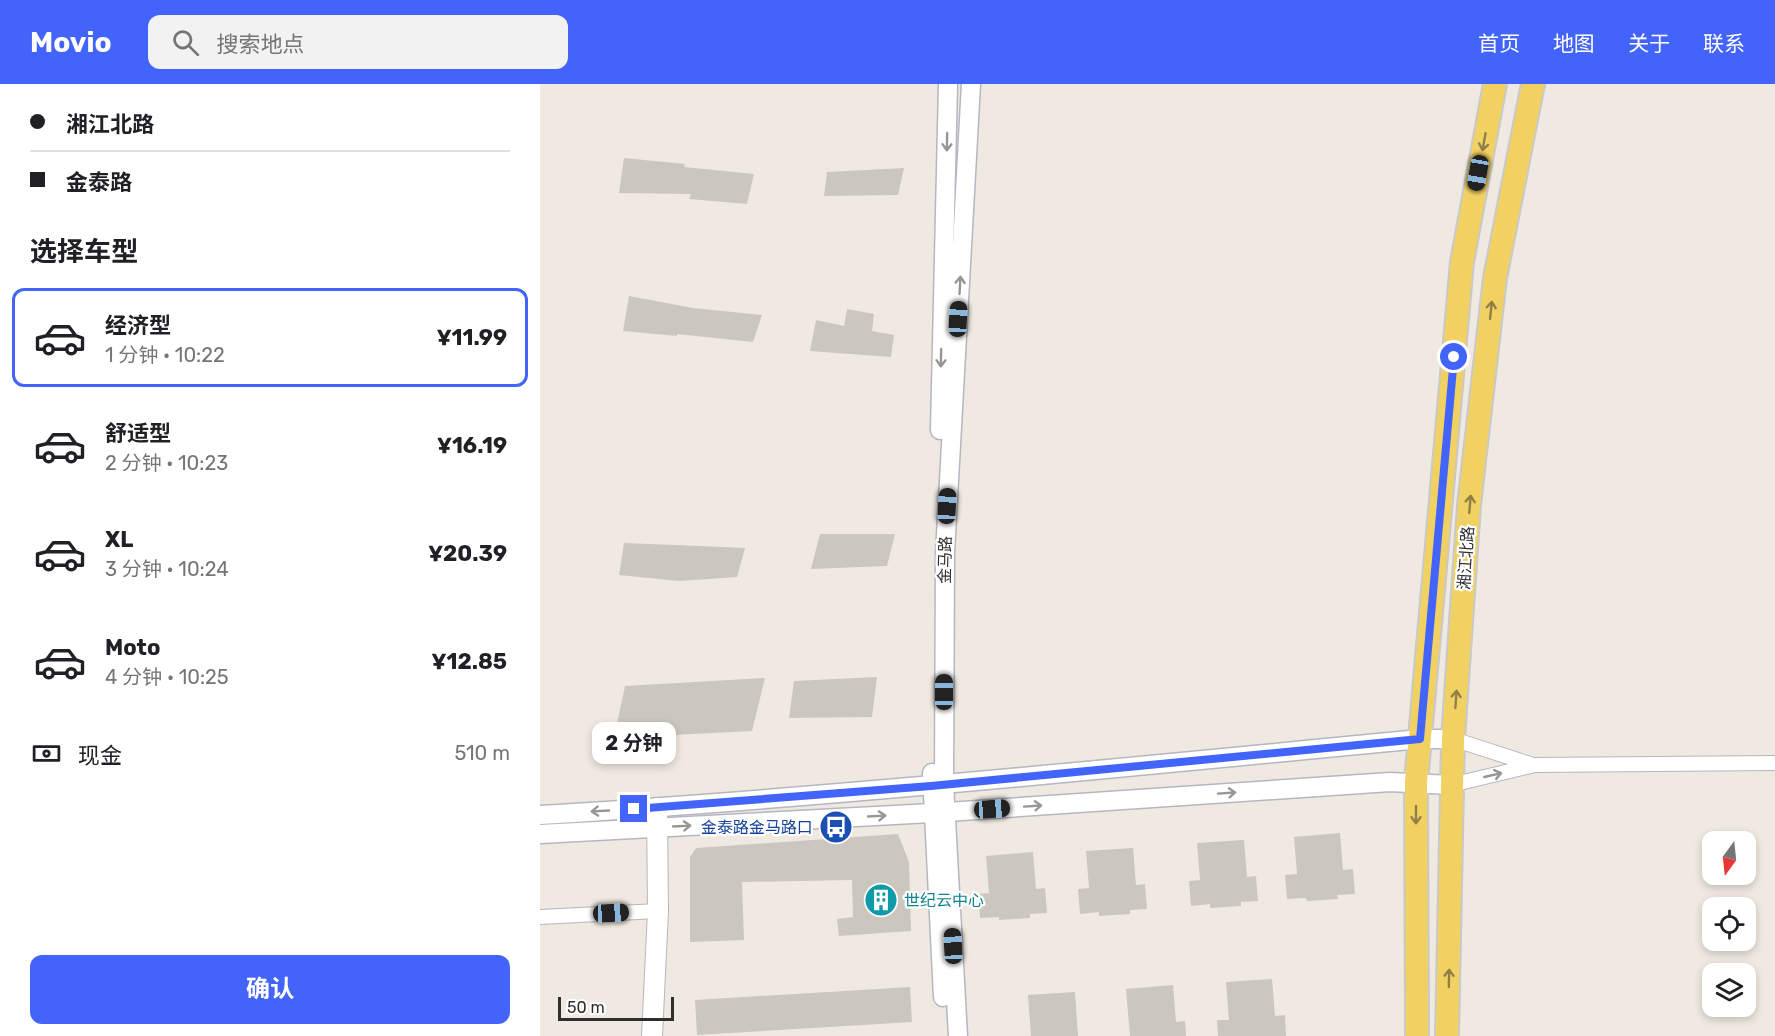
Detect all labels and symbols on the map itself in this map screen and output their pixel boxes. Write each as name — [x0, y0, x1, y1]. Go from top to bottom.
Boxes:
one-way arrow — [1478, 131, 1489, 151]
one-way arrow — [941, 132, 952, 152]
car — [1466, 154, 1490, 192]
one-way arrow — [954, 276, 965, 296]
car — [948, 301, 968, 337]
one-way arrow — [1486, 301, 1497, 321]
route start — [1440, 343, 1467, 370]
one-way arrow — [936, 348, 947, 368]
car — [937, 488, 957, 524]
one-way arrow — [1465, 495, 1476, 515]
street label: 湘江北路 — [1454, 525, 1478, 591]
street label: 金马路 — [935, 536, 955, 584]
car — [935, 674, 953, 710]
one-way arrow — [1451, 689, 1462, 709]
callout: 2 分钟 — [592, 722, 676, 764]
one-way arrow — [1484, 769, 1503, 781]
one-way arrow — [1217, 787, 1237, 798]
route end — [620, 795, 647, 822]
car — [973, 799, 1011, 819]
one-way arrow — [1022, 801, 1042, 812]
one-way arrow — [1410, 805, 1422, 825]
one-way arrow — [590, 806, 610, 817]
bus stop icon: 金泰路金马路口 — [818, 809, 854, 845]
one-way arrow — [867, 811, 886, 822]
place label: 金泰路金马路口 — [701, 818, 813, 837]
one-way arrow — [672, 821, 692, 832]
north arrow — [1702, 831, 1756, 885]
building icon: 世纪云中心 — [863, 882, 899, 918]
place label: 世纪云中心 — [904, 891, 984, 910]
car — [593, 903, 629, 923]
car — [943, 928, 963, 964]
one-way arrow — [1443, 968, 1455, 988]
scale bar — [558, 994, 674, 1022]

